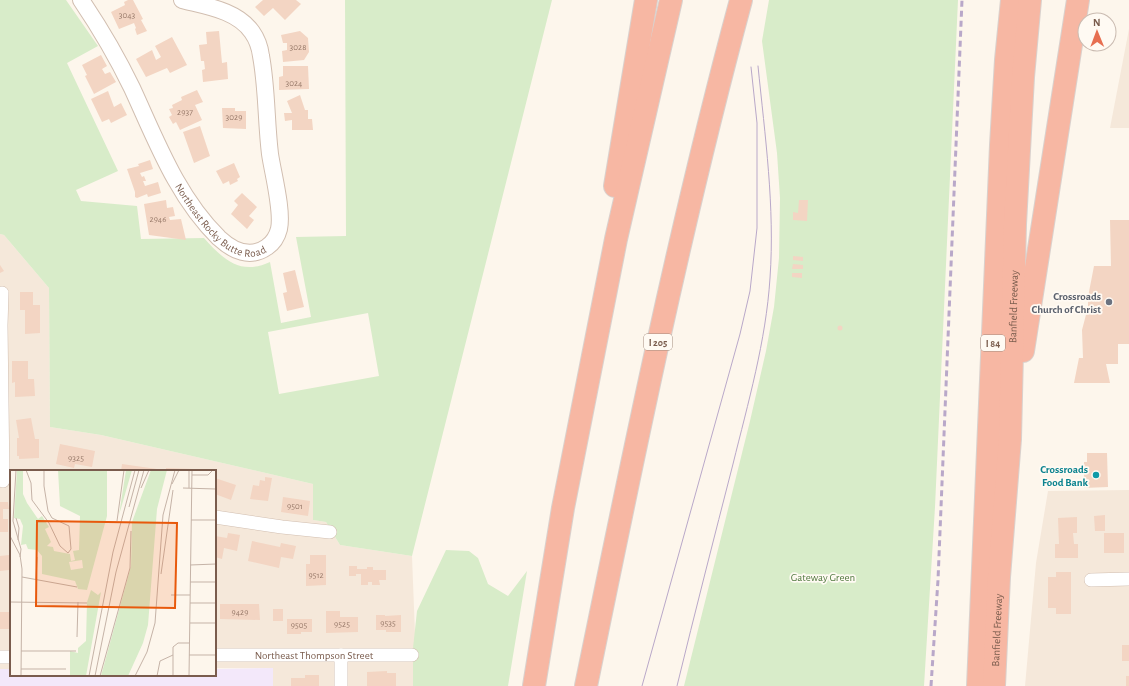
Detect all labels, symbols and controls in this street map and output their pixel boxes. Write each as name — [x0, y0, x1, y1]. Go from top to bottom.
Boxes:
house number: 3043 — [119, 11, 136, 20]
north arrow — [1077, 12, 1117, 52]
text: N — [1093, 17, 1101, 28]
house number: 3028 — [290, 43, 306, 52]
house number: 3024 — [286, 79, 303, 88]
house number: 2937 — [177, 108, 193, 117]
house number: 3029 — [226, 113, 242, 122]
street label: Northeast Rocky Butte Road — [173, 182, 268, 259]
house number: 2946 — [150, 215, 166, 224]
street label: Banfield Freeway — [1007, 270, 1020, 343]
place label: Crossroads Church of Christ — [1032, 291, 1101, 315]
marker: Crossroads Church of Christ — [1104, 297, 1114, 307]
road number: I 205 — [644, 334, 672, 350]
road number: I 84 — [981, 335, 1005, 351]
house number: 9325 — [68, 454, 84, 463]
place label: Crossroads Food Bank — [1040, 464, 1089, 488]
inset map — [10, 470, 216, 676]
marker: Crossroads Food Bank — [1091, 470, 1101, 480]
house number: 9501 — [287, 502, 303, 511]
house number: 9512 — [308, 571, 324, 580]
park label: Gateway Green — [791, 572, 855, 583]
street label: Banfield Freeway — [990, 593, 1004, 667]
house number: 9429 — [232, 608, 248, 617]
house number: 9535 — [380, 619, 396, 628]
house number: 9525 — [334, 620, 350, 629]
house number: 9505 — [291, 621, 307, 630]
street label: Northeast Thompson Street — [255, 650, 374, 661]

